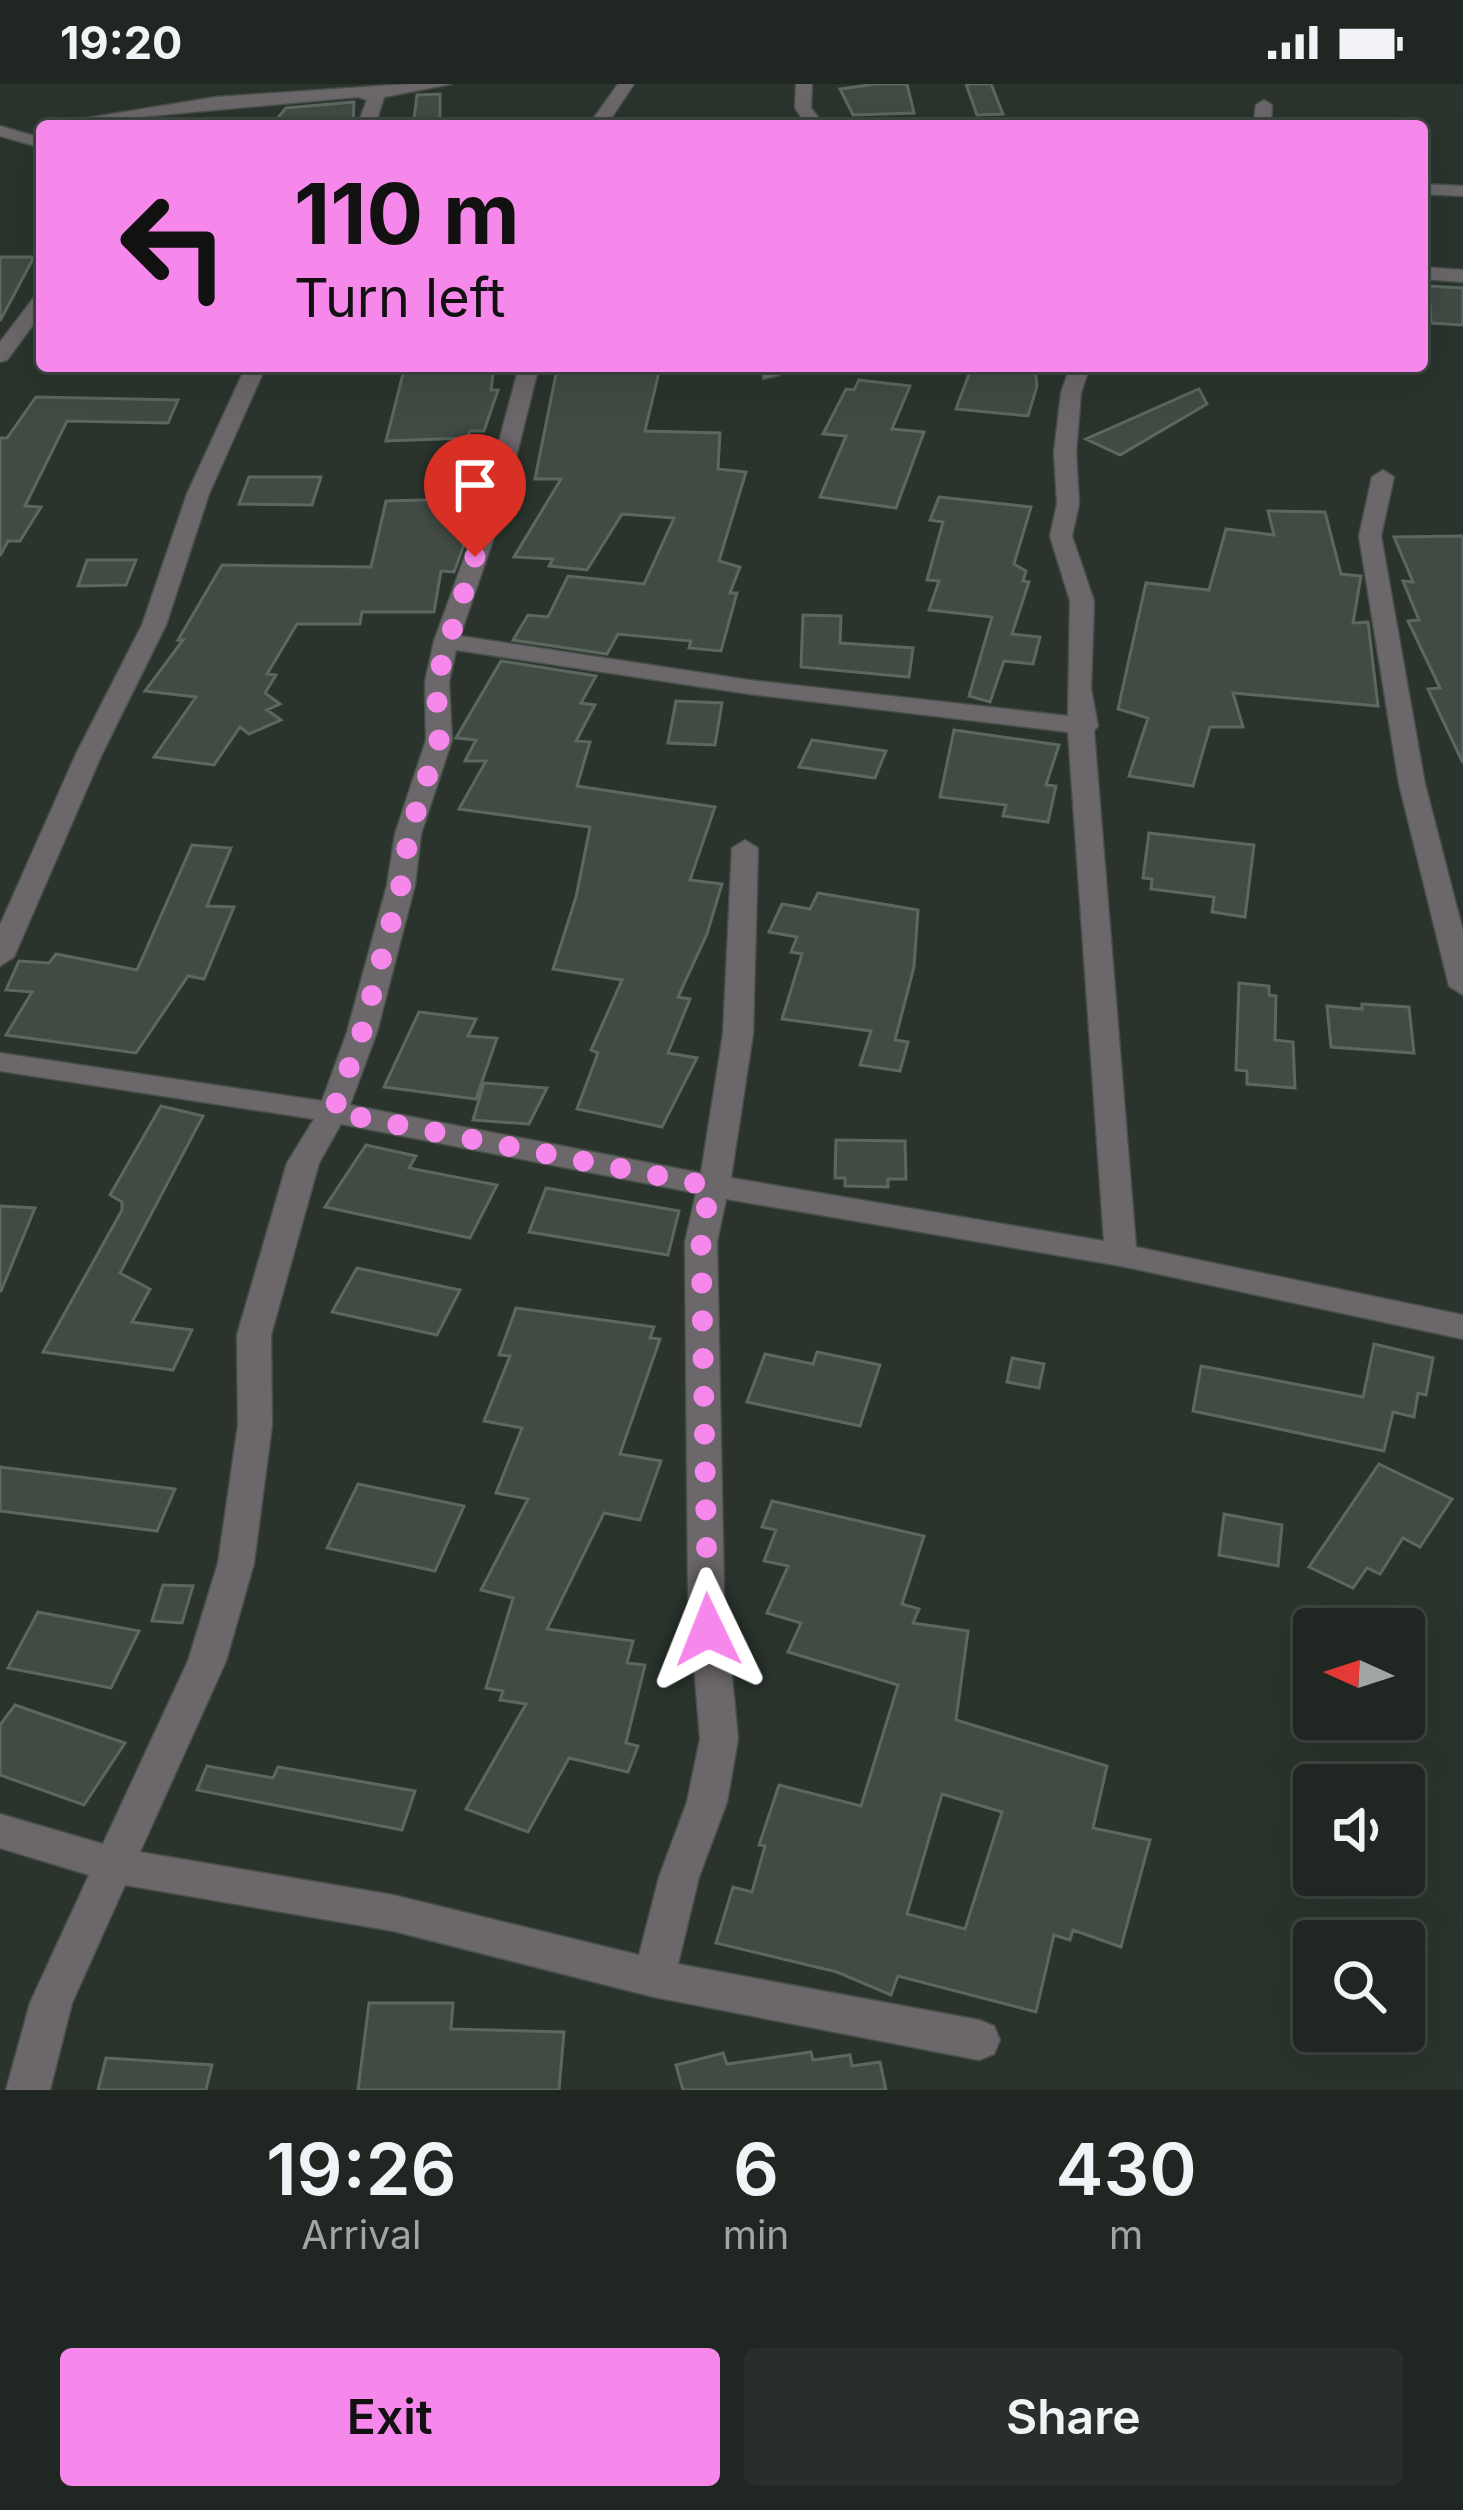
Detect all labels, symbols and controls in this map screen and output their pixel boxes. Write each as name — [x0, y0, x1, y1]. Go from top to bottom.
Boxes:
text: 19:20 — [60, 15, 182, 70]
text: 110 m — [294, 163, 520, 264]
icon: left — [96, 168, 252, 324]
text: Turn left — [294, 265, 505, 330]
pin — [424, 434, 526, 557]
icon: arrive — [442, 452, 508, 518]
position arrow — [645, 1567, 771, 1693]
north arrow — [1293, 1608, 1425, 1740]
map controls — [1293, 1608, 1425, 2052]
button: sound — [1293, 1764, 1425, 1896]
button: search — [1293, 1920, 1425, 2052]
text: 19:26 — [266, 2125, 457, 2212]
text: 6 — [733, 2125, 779, 2212]
text: 430 — [1056, 2125, 1197, 2212]
text: Arrival — [301, 2211, 421, 2258]
text: min — [723, 2211, 789, 2258]
text: m — [1109, 2211, 1143, 2258]
button: Exit — [60, 2348, 720, 2486]
button: Share — [744, 2348, 1403, 2486]

